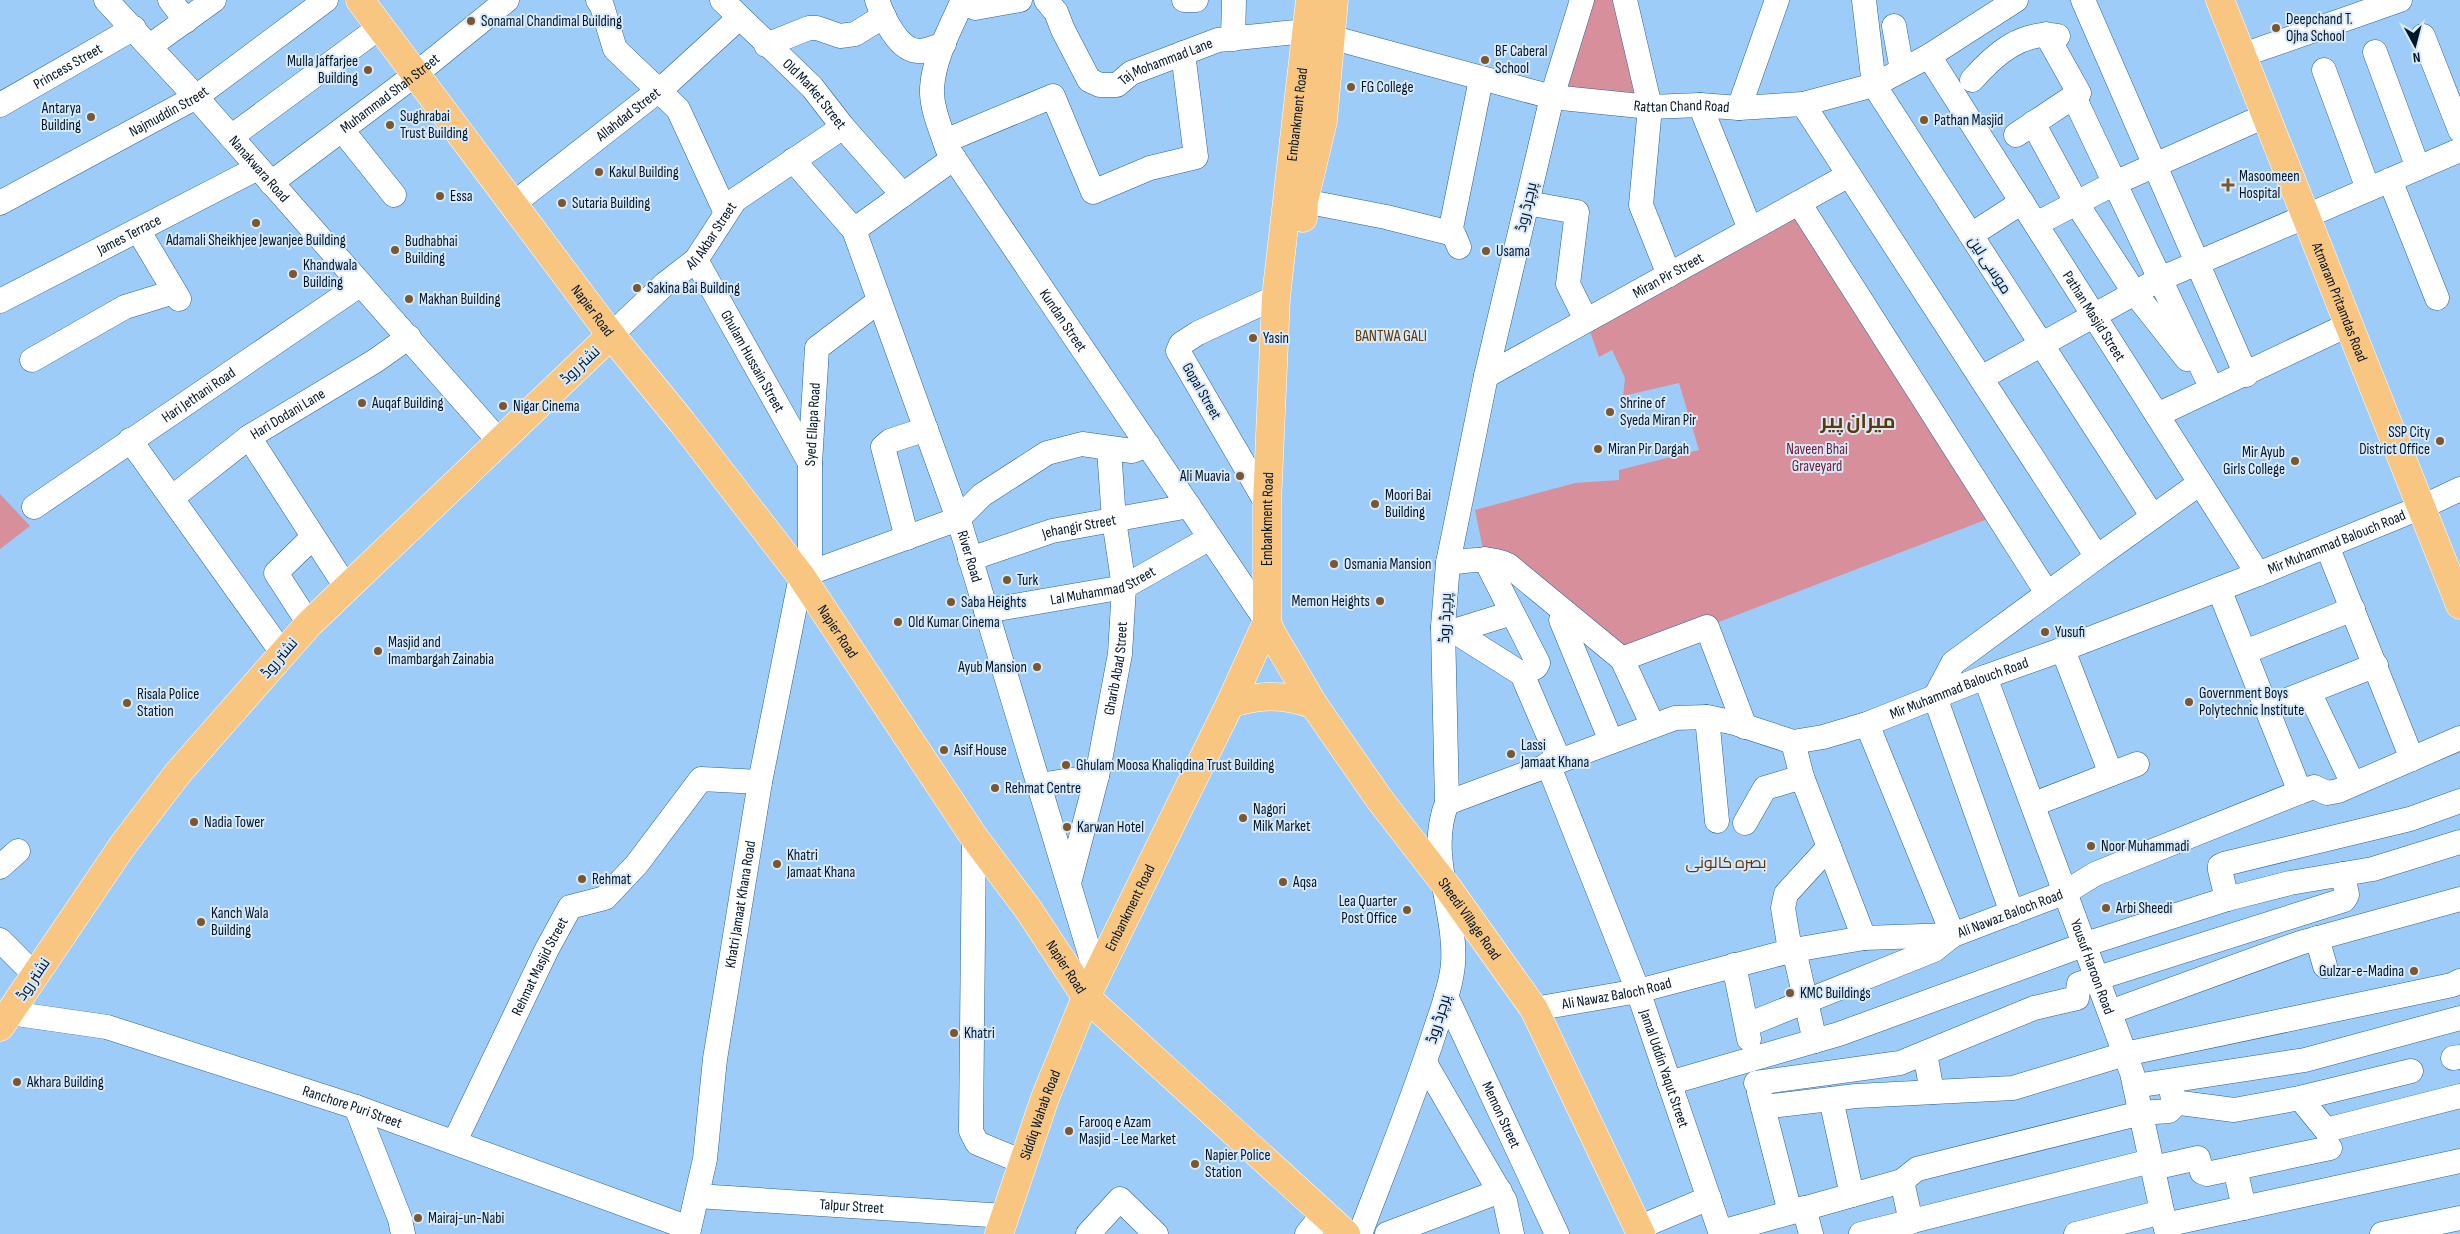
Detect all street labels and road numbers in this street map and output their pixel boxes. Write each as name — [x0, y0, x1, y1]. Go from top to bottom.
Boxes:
street label: Taj Mohammad Lane — [1114, 34, 1216, 90]
street label: Princess Street — [30, 39, 106, 94]
street label: Muhammad Shah Street — [337, 49, 444, 138]
street label: Old Market Street — [778, 55, 851, 134]
street label: Embankment Road — [1283, 67, 1312, 162]
street label: Najmuddin Street — [126, 82, 213, 141]
street label: Allahdad Street — [591, 83, 665, 146]
street label: Rattan Chand Road — [1633, 96, 1730, 117]
street label: Nanakwara Road — [224, 132, 293, 206]
street label: پرچرڈ روڈ — [1512, 180, 1541, 234]
street label: Ali Akbar Street — [682, 198, 741, 275]
street label: James Terrace — [93, 211, 164, 260]
street label: موسی لین — [1964, 233, 2015, 298]
street label: Atmaram Pritamdas Road — [2307, 239, 2372, 365]
street label: Miran Pir Street — [1630, 248, 1707, 303]
street label: Pathan Masjid Street — [2058, 268, 2130, 365]
street label: Napier Road — [567, 281, 618, 341]
street label: Kundan Street — [1035, 286, 1091, 356]
street label: Ghulam Hussain Street — [716, 307, 789, 416]
street label: نشتر روڈ — [556, 342, 604, 389]
street label: Gopal Street — [1178, 359, 1226, 423]
street label: Hari Jethani Road — [158, 363, 239, 427]
street label: Syed Ellapa Road — [801, 382, 825, 467]
street label: Hari Dodani Lane — [247, 384, 329, 444]
street label: Embankment Road — [1258, 472, 1278, 566]
street label: Mir Muhammad Balouch Road — [2265, 506, 2409, 579]
street label: Jehangir Street — [1039, 510, 1118, 544]
street label: River Road — [952, 528, 986, 585]
street label: Lal Muhammad Street — [1049, 562, 1159, 610]
street label: پرچرڈ روڈ — [1435, 593, 1456, 643]
street label: Napier Road — [813, 601, 862, 662]
street label: Gharib Abad Street — [1100, 621, 1132, 717]
street label: نشتر روڈ — [257, 634, 302, 683]
street label: Mir Muhammad Balouch Road — [1887, 653, 2031, 724]
street label: Khatri Jamaat Khana Road — [721, 839, 760, 970]
street label: Embankment Road — [1101, 862, 1160, 954]
street label: Sheedi Village Road — [1434, 874, 1505, 964]
street label: Ali Nawaz Baloch Road — [1954, 885, 2066, 943]
street label: Rehmat Masjid Street — [507, 914, 573, 1019]
street label: Yousuf Haroon Road — [2066, 917, 2118, 1017]
street label: Napier Road — [1041, 937, 1090, 998]
street label: نشتر روڈ — [12, 954, 55, 1004]
street label: Ali Nawaz Baloch Road — [1559, 974, 1674, 1014]
street label: پرچرڈ روڈ — [1422, 992, 1455, 1046]
street label: Jamal Uddin Yaqut Street — [1635, 1006, 1693, 1131]
street label: Siddiq Wahab Road — [1016, 1067, 1065, 1162]
street label: Memon Street — [1477, 1079, 1525, 1152]
street label: Ranchore Puri Street — [300, 1081, 405, 1133]
street label: Talpur Street — [819, 1195, 885, 1218]

